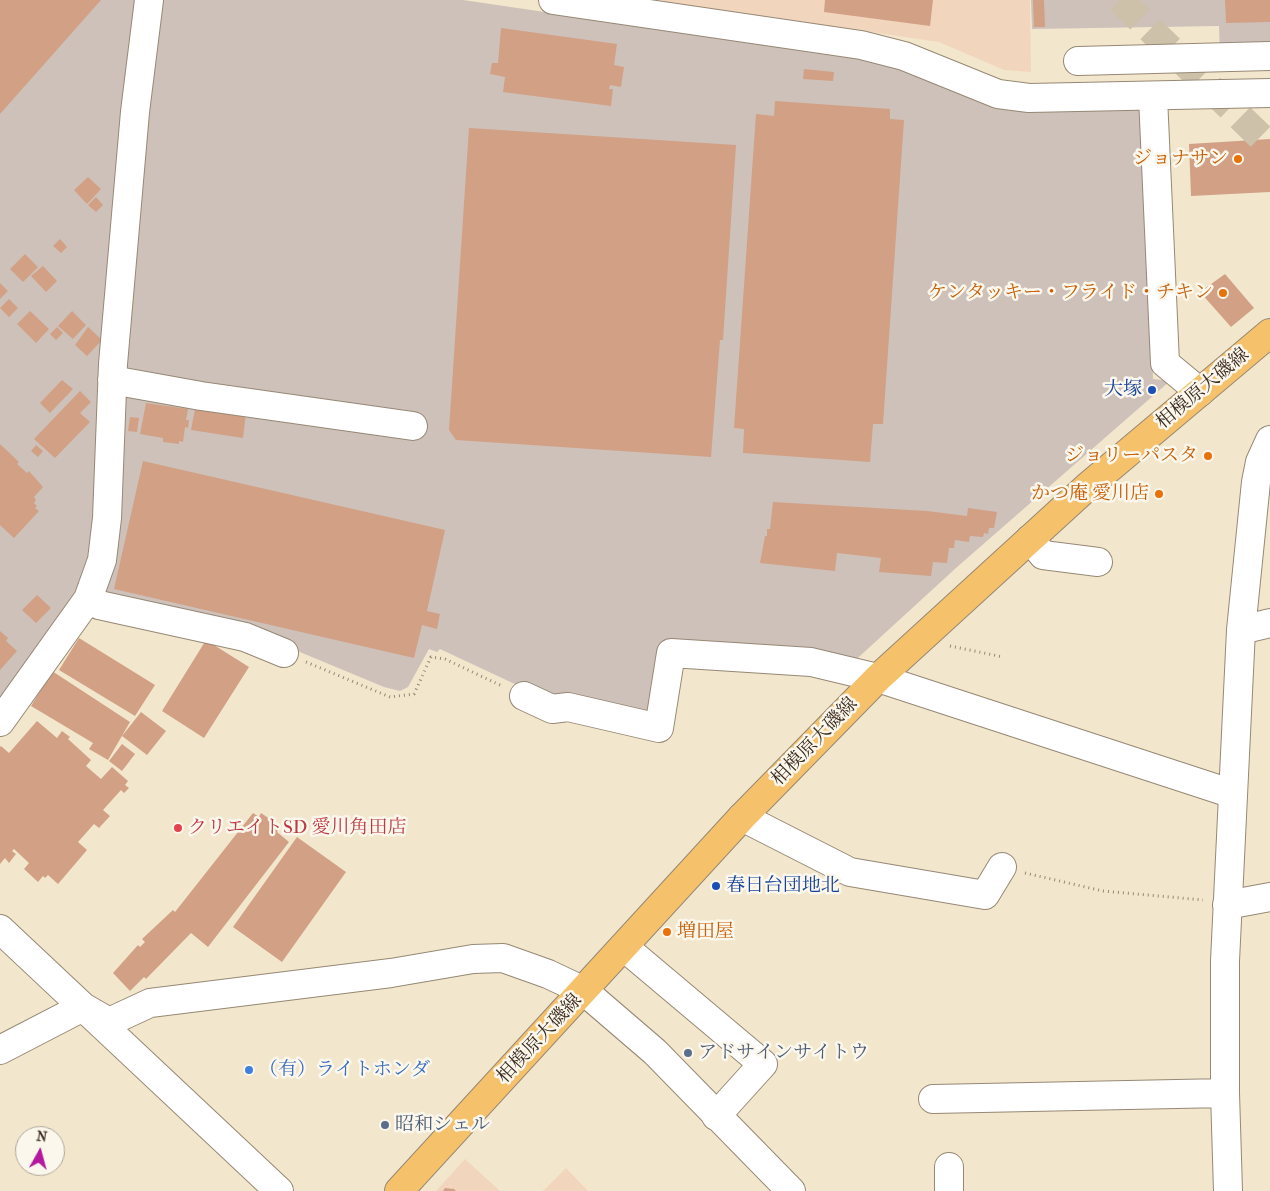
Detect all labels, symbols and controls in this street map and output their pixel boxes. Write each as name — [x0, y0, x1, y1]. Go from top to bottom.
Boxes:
place label: ジョナサン — [1133, 148, 1228, 170]
marker: ジョナサン — [1232, 153, 1244, 165]
place label: ケンタッキー・フライド・チキン — [928, 282, 1213, 304]
marker: ケンタッキー・フライド・チキン — [1217, 287, 1229, 299]
street label: 相模原大磯線 — [1152, 344, 1254, 434]
place label: 大塚 — [1104, 379, 1142, 401]
marker: 大塚 — [1146, 384, 1158, 396]
place label: ジョリーパスタ — [1065, 445, 1198, 467]
marker: ジョリーパスタ — [1202, 450, 1214, 462]
place label: かつ庵 愛川店 — [1031, 483, 1149, 505]
marker: かつ庵 愛川店 — [1153, 488, 1165, 500]
street label: 相模原大磯線 — [767, 693, 863, 791]
place label: クリエイトSD 愛川角田店 — [188, 817, 406, 839]
marker: クリエイトSD 愛川角田店 — [172, 822, 184, 834]
place label: 春日台団地北 — [726, 875, 840, 897]
marker: 春日台団地北 — [710, 880, 722, 892]
place label: 増田屋 — [677, 921, 734, 943]
marker: 増田屋 — [661, 926, 673, 938]
street label: 相模原大磯線 — [493, 990, 587, 1088]
place label: アドサインサイトウ — [698, 1042, 869, 1064]
marker: アドサインサイトウ — [682, 1047, 694, 1059]
place label: （有）ライトホンダ — [259, 1059, 430, 1081]
marker: （有）ライトホンダ — [243, 1064, 255, 1076]
place label: 昭和シェル — [395, 1114, 490, 1136]
marker: 昭和シェル — [379, 1119, 391, 1131]
north arrow — [15, 1126, 65, 1176]
text: N — [35, 1128, 48, 1146]

